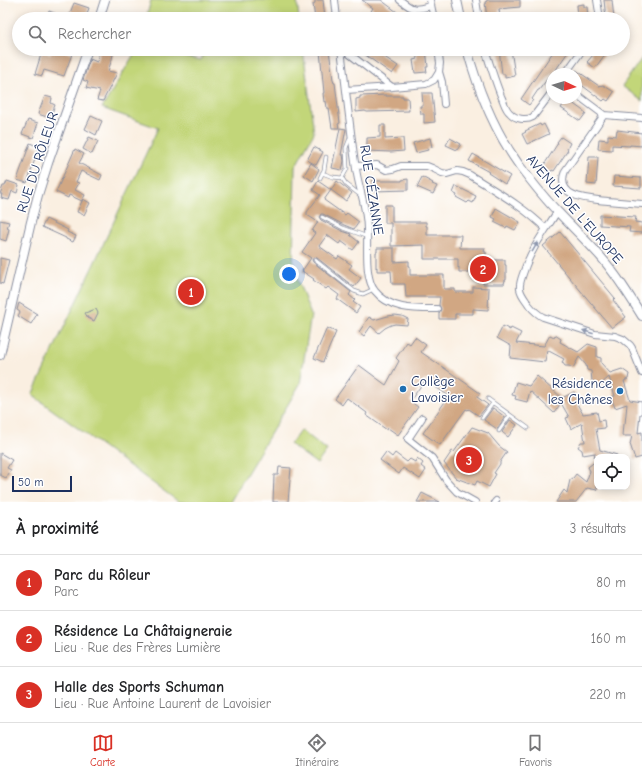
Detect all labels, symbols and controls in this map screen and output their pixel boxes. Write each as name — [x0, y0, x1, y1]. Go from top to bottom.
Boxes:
search box — [12, 12, 630, 56]
icon: search — [26, 23, 48, 45]
text: Rechercher — [58, 25, 131, 43]
north arrow — [546, 68, 582, 104]
street label: RUE DU RÔLEUR — [13, 110, 62, 215]
street label: RUE CÉZANNE — [356, 144, 387, 237]
street label: AVENUE DE L'EUROPE — [523, 151, 627, 267]
one-way arrow — [531, 241, 538, 252]
pin: 2 — [470, 254, 496, 284]
your location — [279, 264, 299, 284]
pin: 1 — [178, 277, 204, 307]
one-way arrow — [582, 328, 594, 334]
place label: Collège Lavoisier — [411, 373, 463, 406]
place label: Résidence les Chênes — [548, 375, 612, 408]
marker: Collège Lavoisier — [398, 384, 408, 394]
marker: Résidence les Chênes — [615, 386, 625, 396]
pin: 3 — [456, 445, 482, 475]
map controls — [594, 454, 630, 490]
button: locate — [594, 454, 630, 490]
scale bar — [12, 474, 72, 493]
text: 50 m — [18, 476, 43, 489]
text: À proximité — [16, 519, 99, 538]
text: 3 résultats — [570, 521, 626, 536]
text: Parc du Rôleur — [54, 566, 150, 584]
text: 1 — [26, 575, 32, 590]
text: 80 m — [596, 575, 626, 590]
text: Parc — [54, 584, 78, 599]
text: Résidence La Châtaigneraie — [54, 622, 232, 640]
text: 2 — [26, 631, 32, 646]
text: 160 m — [591, 631, 626, 646]
text: Lieu · Rue des Frères Lumière — [54, 640, 221, 655]
text: Halle des Sports Schuman — [54, 678, 224, 696]
text: 3 — [26, 687, 32, 702]
text: 220 m — [589, 687, 626, 702]
text: Lieu · Rue Antoine Laurent de Lavoisier — [54, 696, 271, 711]
tab: Carte — [90, 732, 115, 769]
tab: Itinéraire — [295, 732, 339, 769]
tab: Favoris — [519, 732, 552, 769]

